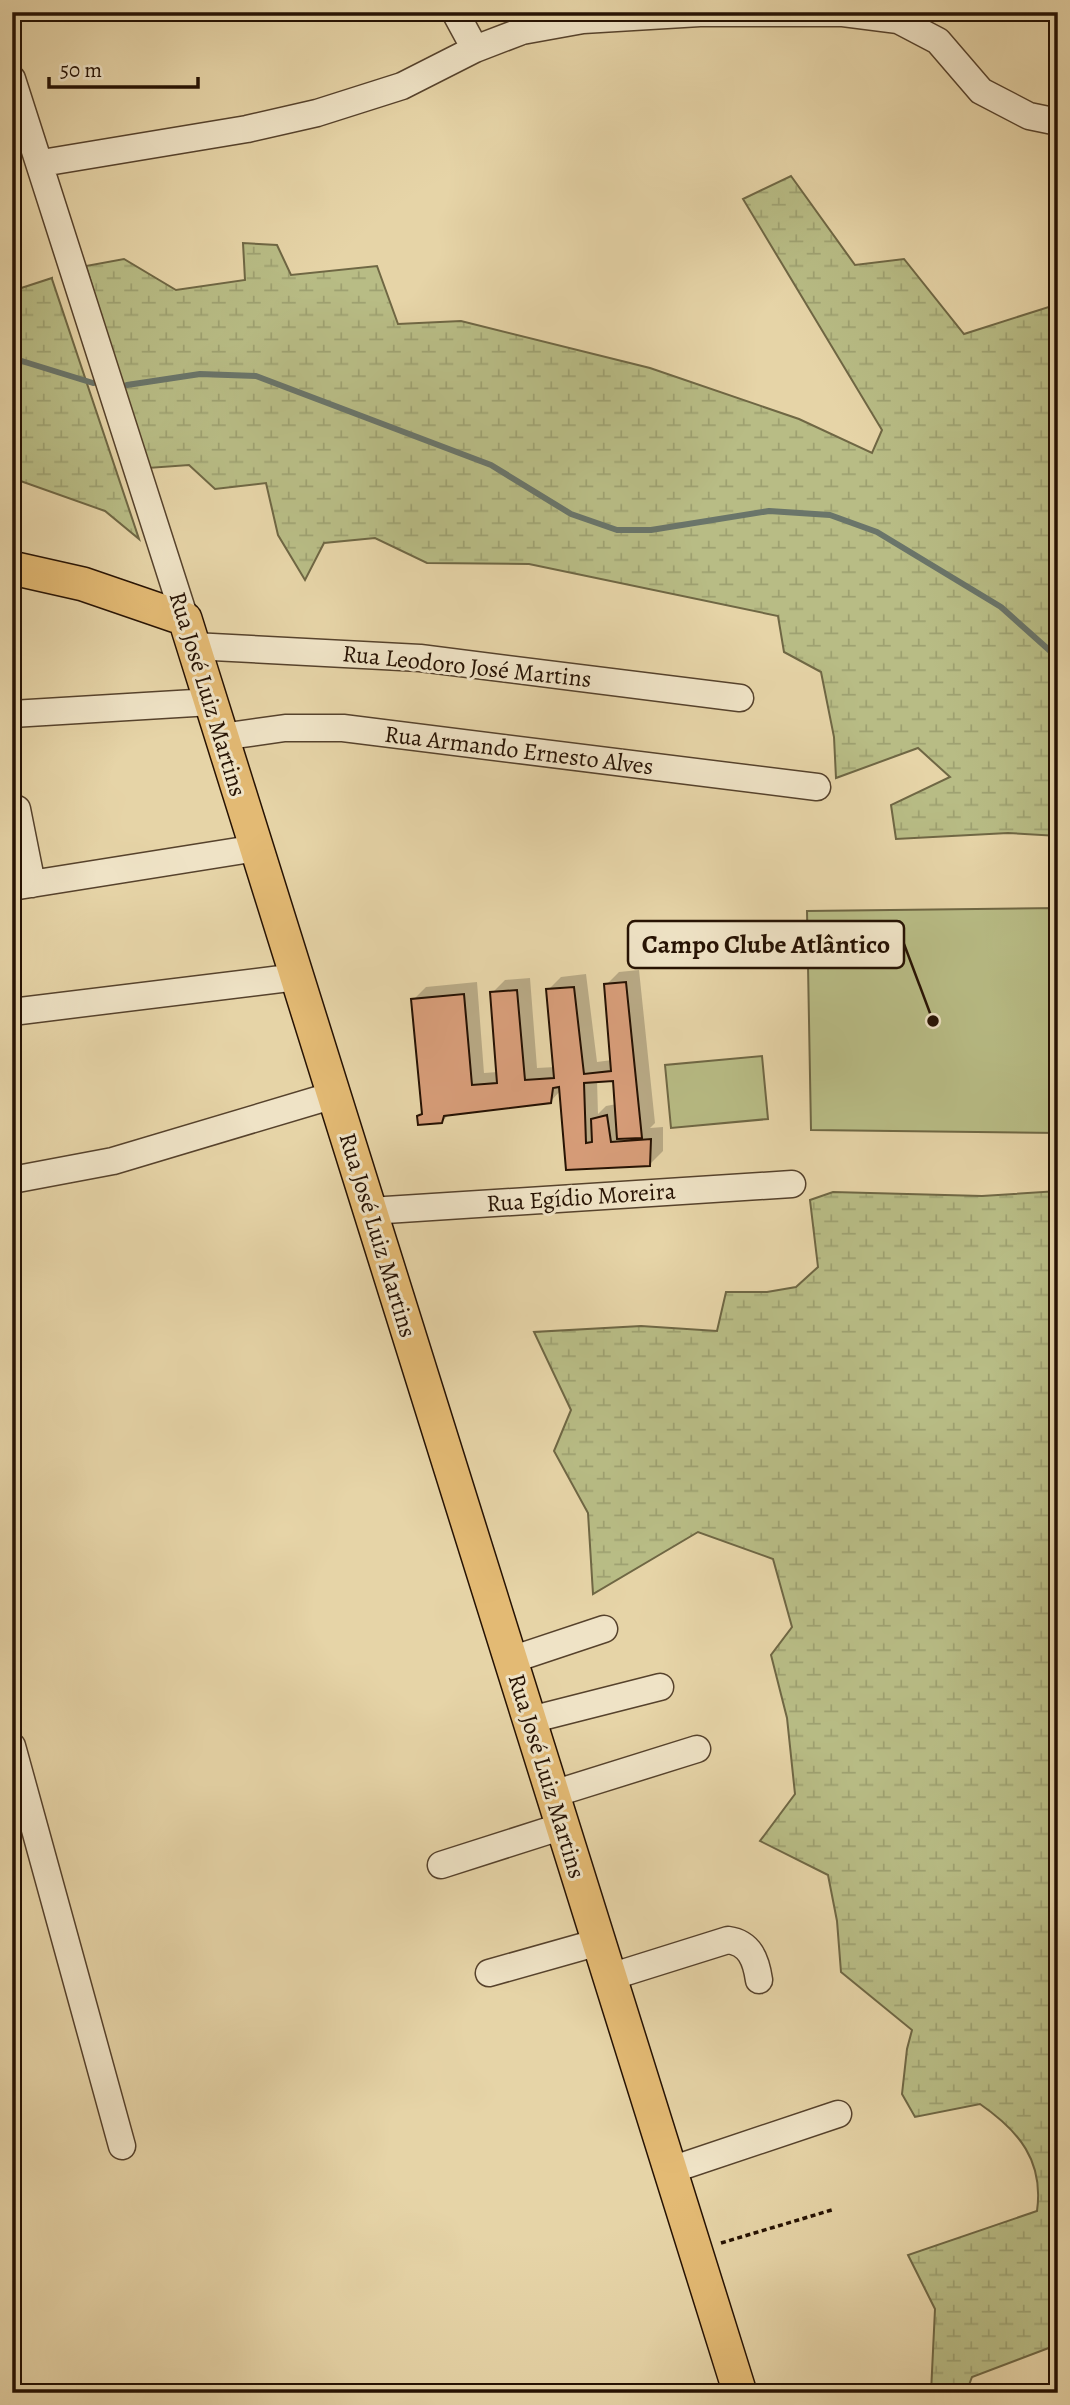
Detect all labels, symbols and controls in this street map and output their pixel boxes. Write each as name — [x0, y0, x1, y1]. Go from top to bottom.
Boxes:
scale bar — [49, 46, 198, 90]
text: 50 m — [60, 56, 102, 84]
street label: Rua José Luiz Martins — [162, 588, 254, 800]
street label: Rua Leodoro José Martins — [341, 637, 593, 695]
street label: Rua Armando Ernesto Alves — [383, 718, 655, 782]
callout: Campo Clube Atlântico — [628, 921, 904, 968]
text: Campo Clube Atlântico — [642, 927, 890, 962]
street label: Rua José Luiz Martins — [332, 1129, 424, 1341]
street label: Rua Egídio Moreira — [485, 1174, 678, 1220]
street label: Rua José Luiz Martins — [501, 1670, 593, 1882]

